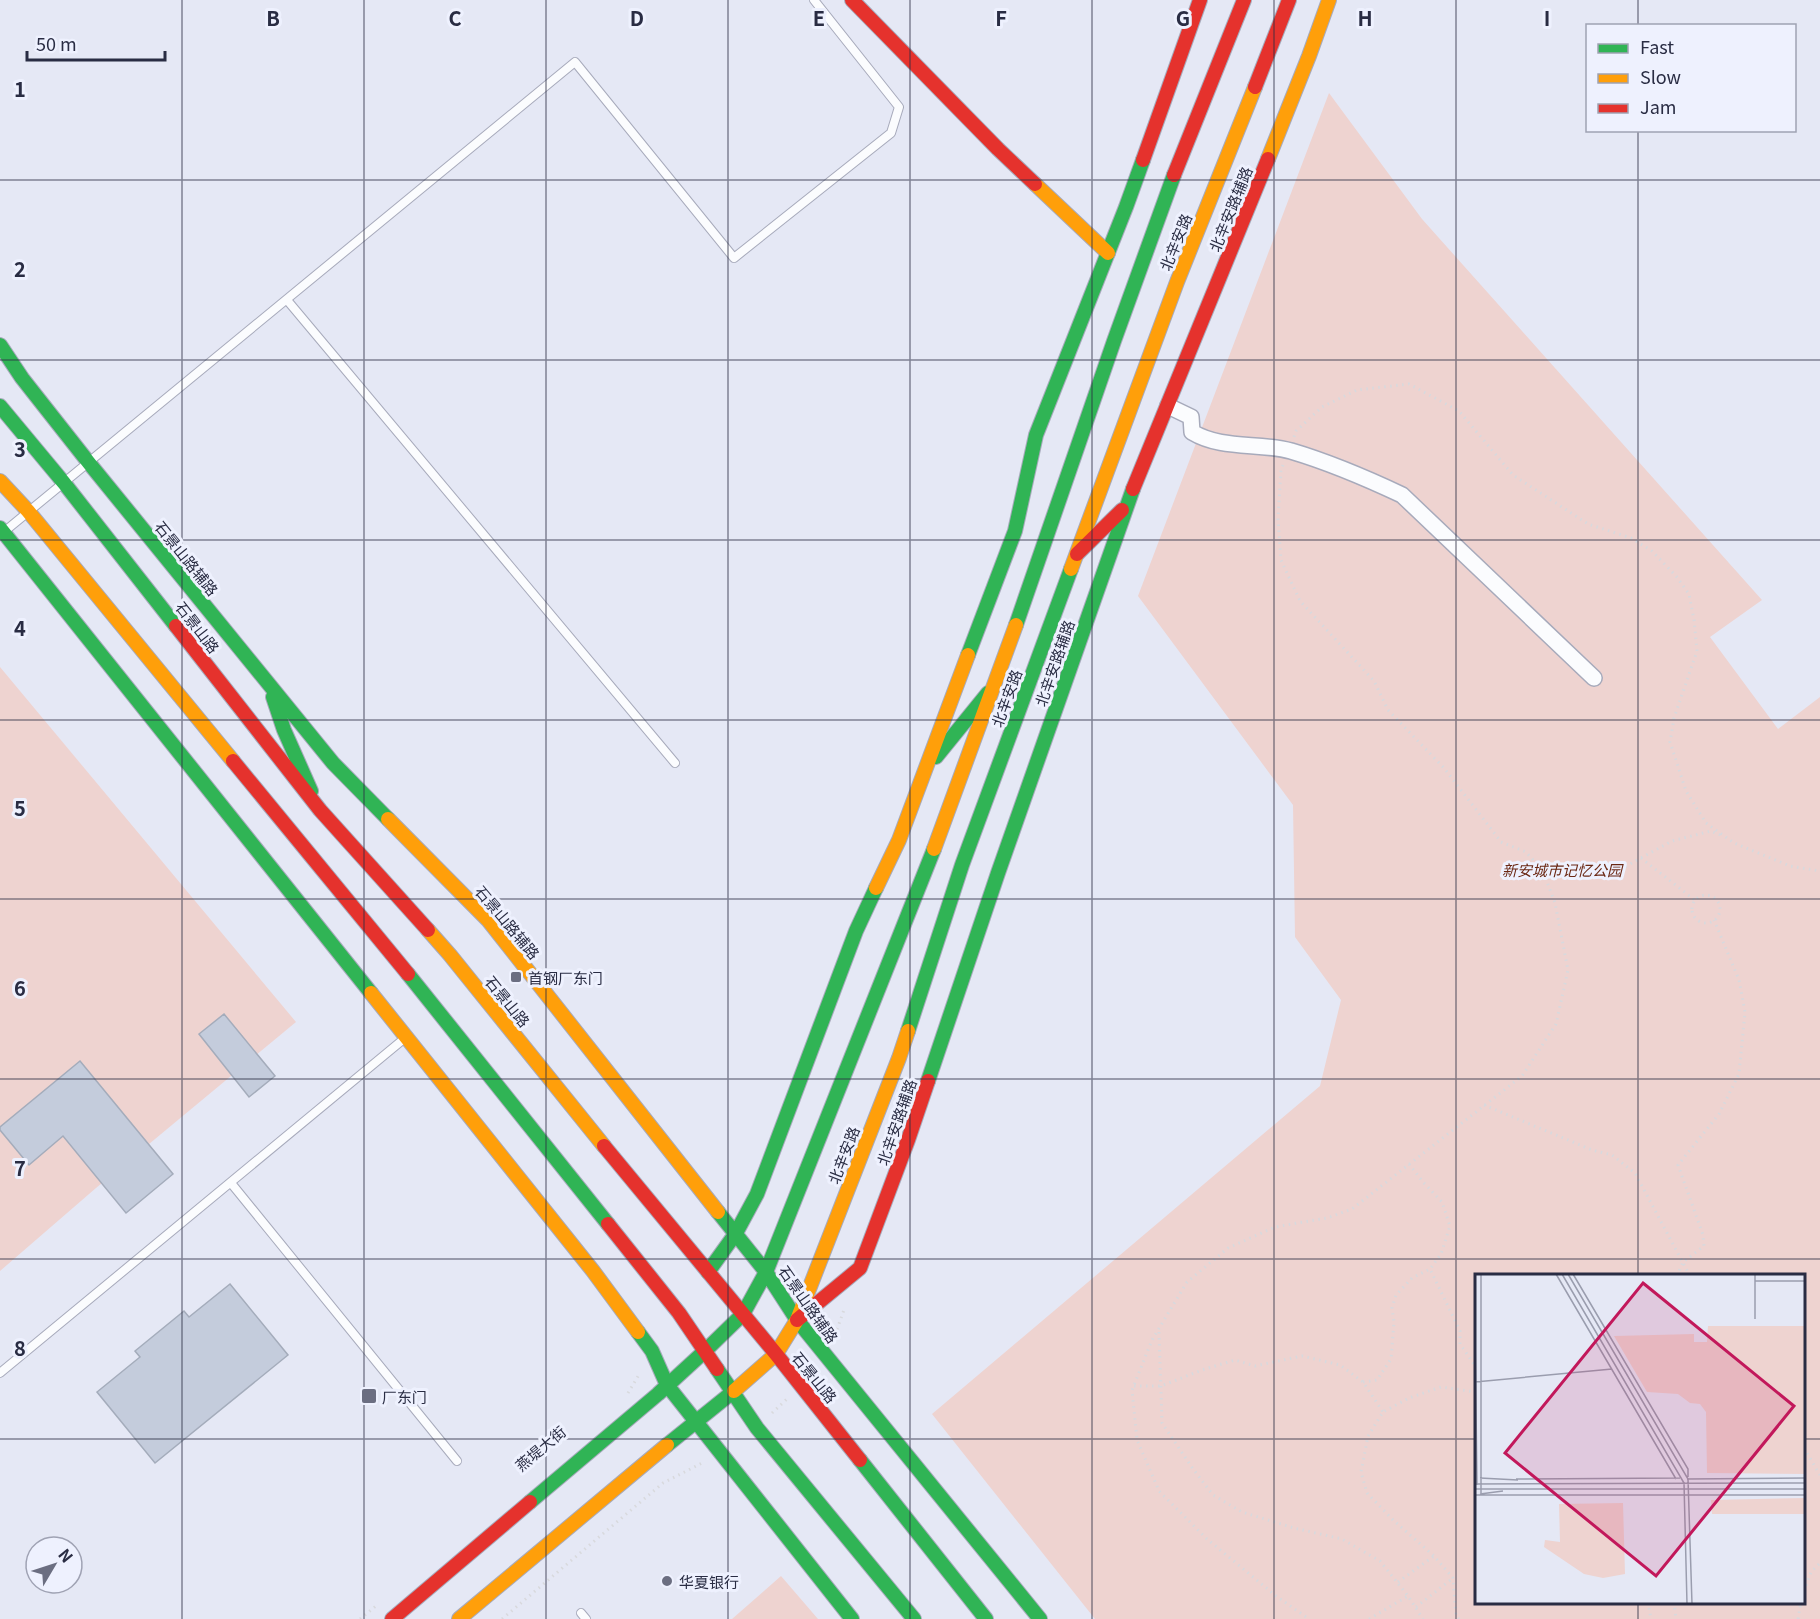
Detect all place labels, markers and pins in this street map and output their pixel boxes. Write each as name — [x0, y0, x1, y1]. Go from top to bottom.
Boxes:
place label: 首钢厂东门 — [528, 967, 603, 988]
marker: 首钢厂东门 — [509, 970, 523, 984]
place label: 厂东门 — [382, 1386, 427, 1407]
marker: 厂东门 — [360, 1387, 378, 1405]
place label: 华夏银行 — [679, 1571, 739, 1592]
marker: 华夏银行 — [660, 1574, 674, 1588]

